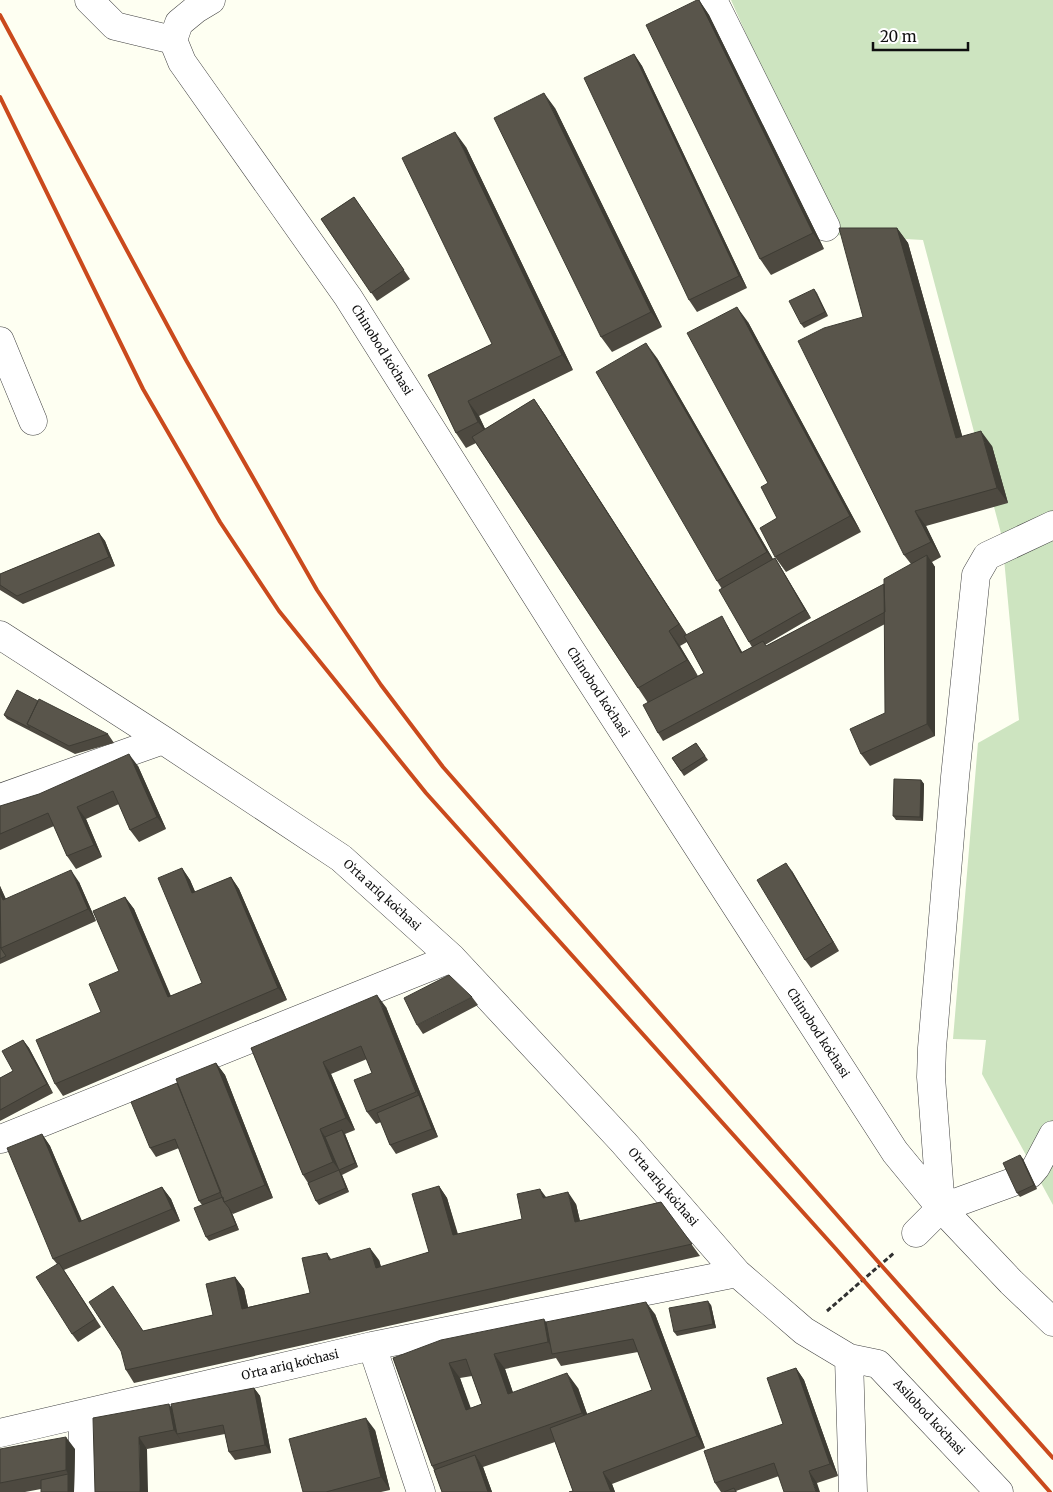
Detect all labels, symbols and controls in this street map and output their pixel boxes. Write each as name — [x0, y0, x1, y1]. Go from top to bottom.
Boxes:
scale bar — [873, 20, 968, 52]
text: 20 m — [880, 27, 917, 46]
street label: Chinobod koʻchasi — [349, 302, 416, 398]
street label: Chinobod koʻchasi — [564, 644, 633, 739]
street label: Oʻrta ariq koʻchasi — [340, 856, 424, 933]
street label: Chinobod koʻchasi — [784, 985, 853, 1080]
street label: Oʻrta ariq koʻchasi — [625, 1144, 702, 1229]
street label: Oʻrta ariq koʻchasi — [240, 1346, 340, 1383]
street label: Asilobod koʻchasi — [890, 1375, 968, 1458]

